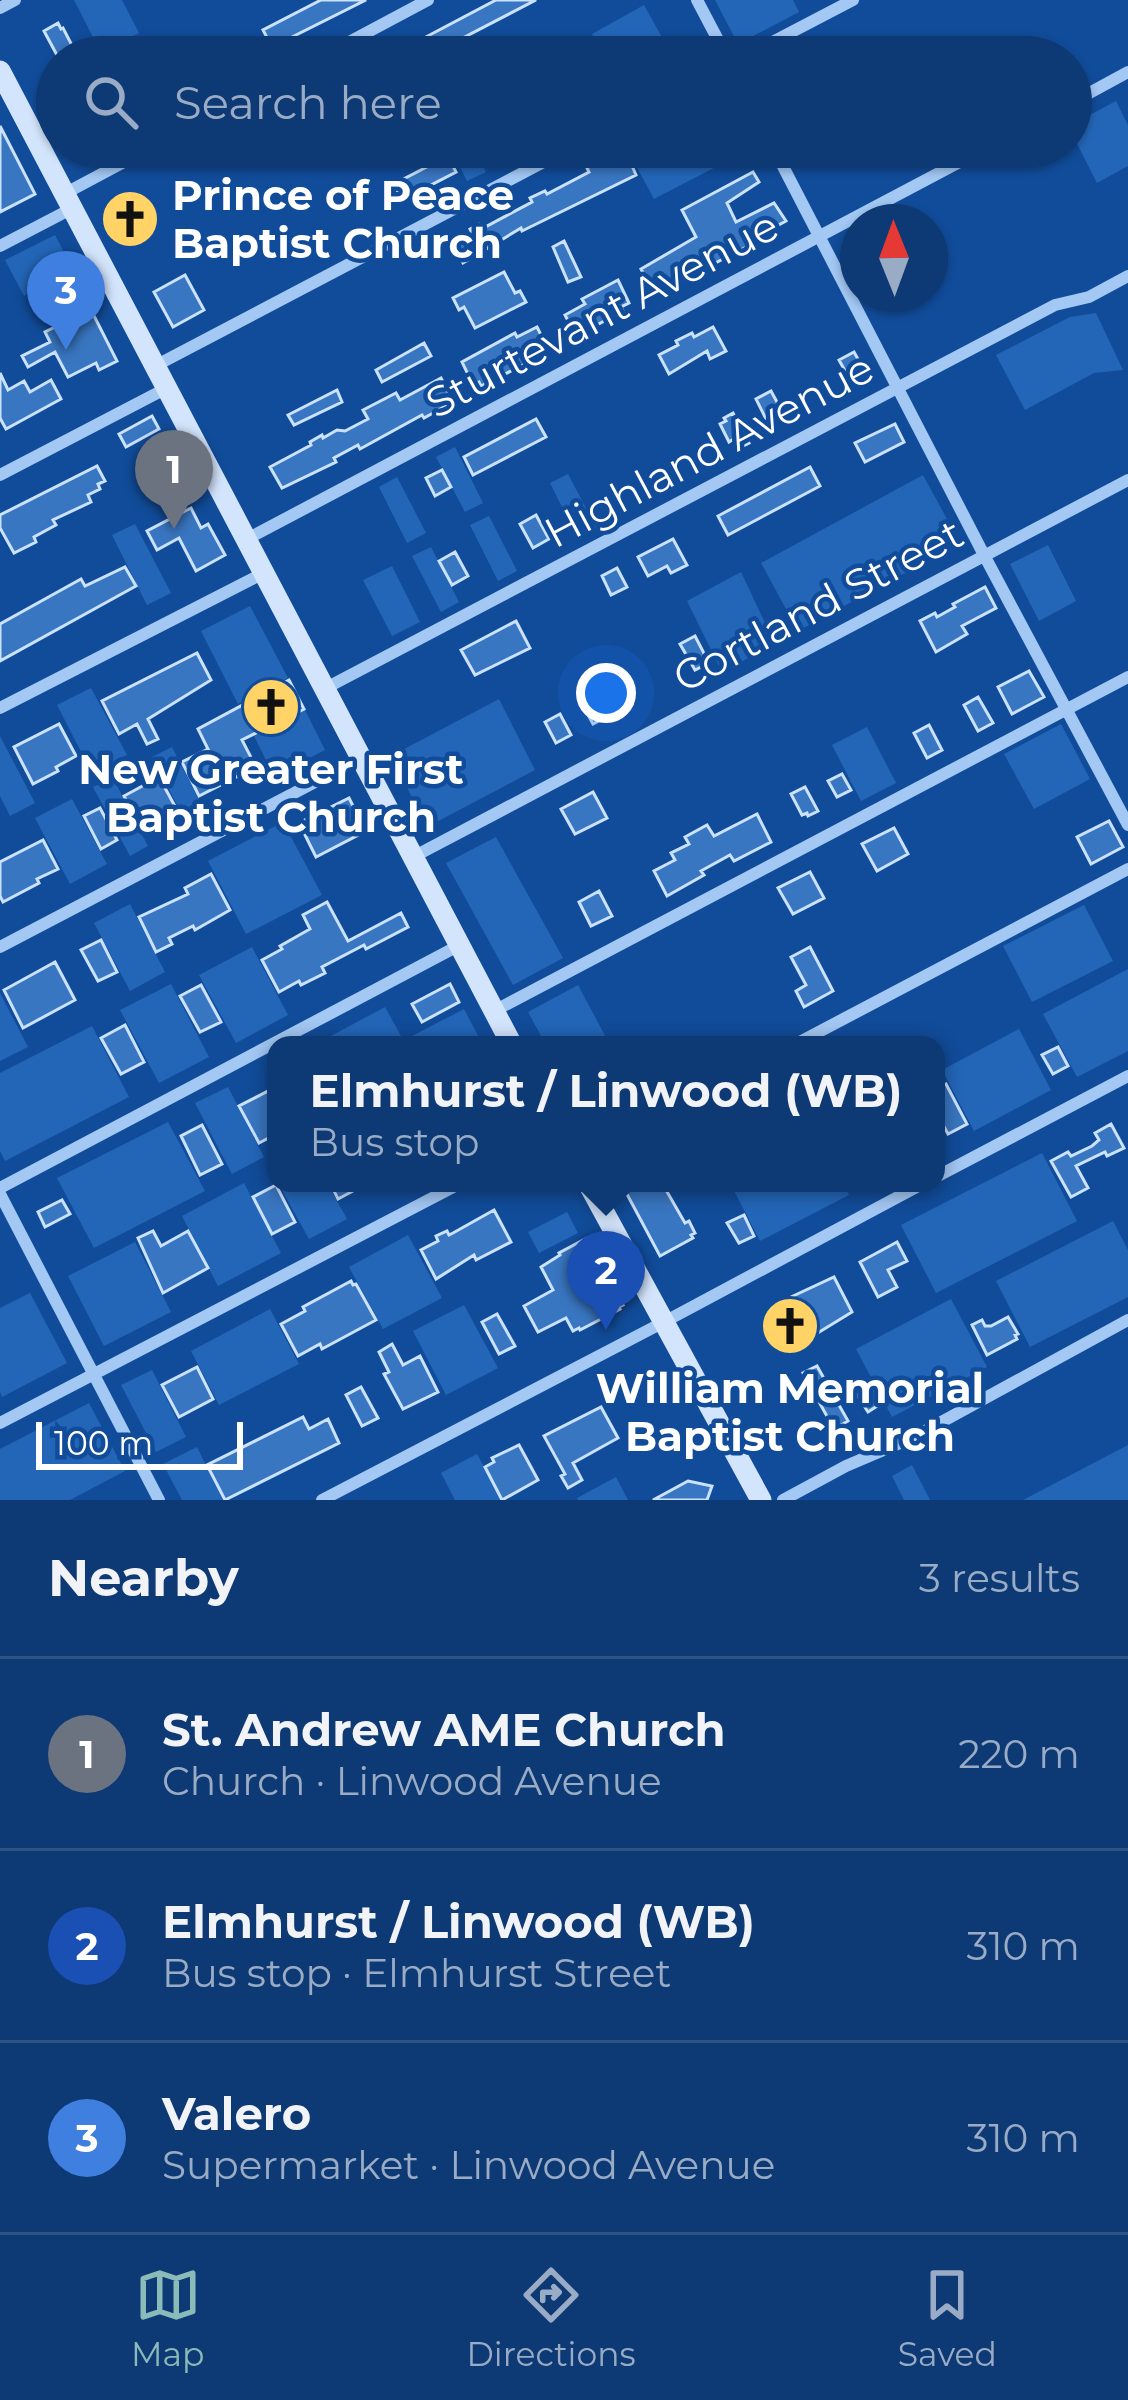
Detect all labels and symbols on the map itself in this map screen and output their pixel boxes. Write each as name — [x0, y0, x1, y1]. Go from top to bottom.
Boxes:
place label: Prince of Peace Baptist Church — [172, 169, 514, 269]
church icon: Prince of Peace Baptist Church — [99, 188, 161, 250]
street label: Sturtevant Avenue — [417, 199, 787, 429]
north arrow — [840, 204, 948, 312]
pin: 3 — [27, 251, 105, 350]
street label: Highland Avenue — [536, 341, 882, 559]
pin: 1 — [135, 430, 213, 529]
street label: Cortland Street — [664, 507, 972, 703]
your location — [576, 663, 636, 723]
church icon: New Greater First Baptist Church — [240, 676, 302, 738]
place label: New Greater First Baptist Church — [78, 743, 464, 843]
pin: 2 — [567, 1231, 645, 1330]
church icon: William Memorial Baptist Church — [759, 1295, 821, 1357]
place label: William Memorial Baptist Church — [596, 1362, 984, 1462]
scale bar — [36, 1416, 243, 1469]

